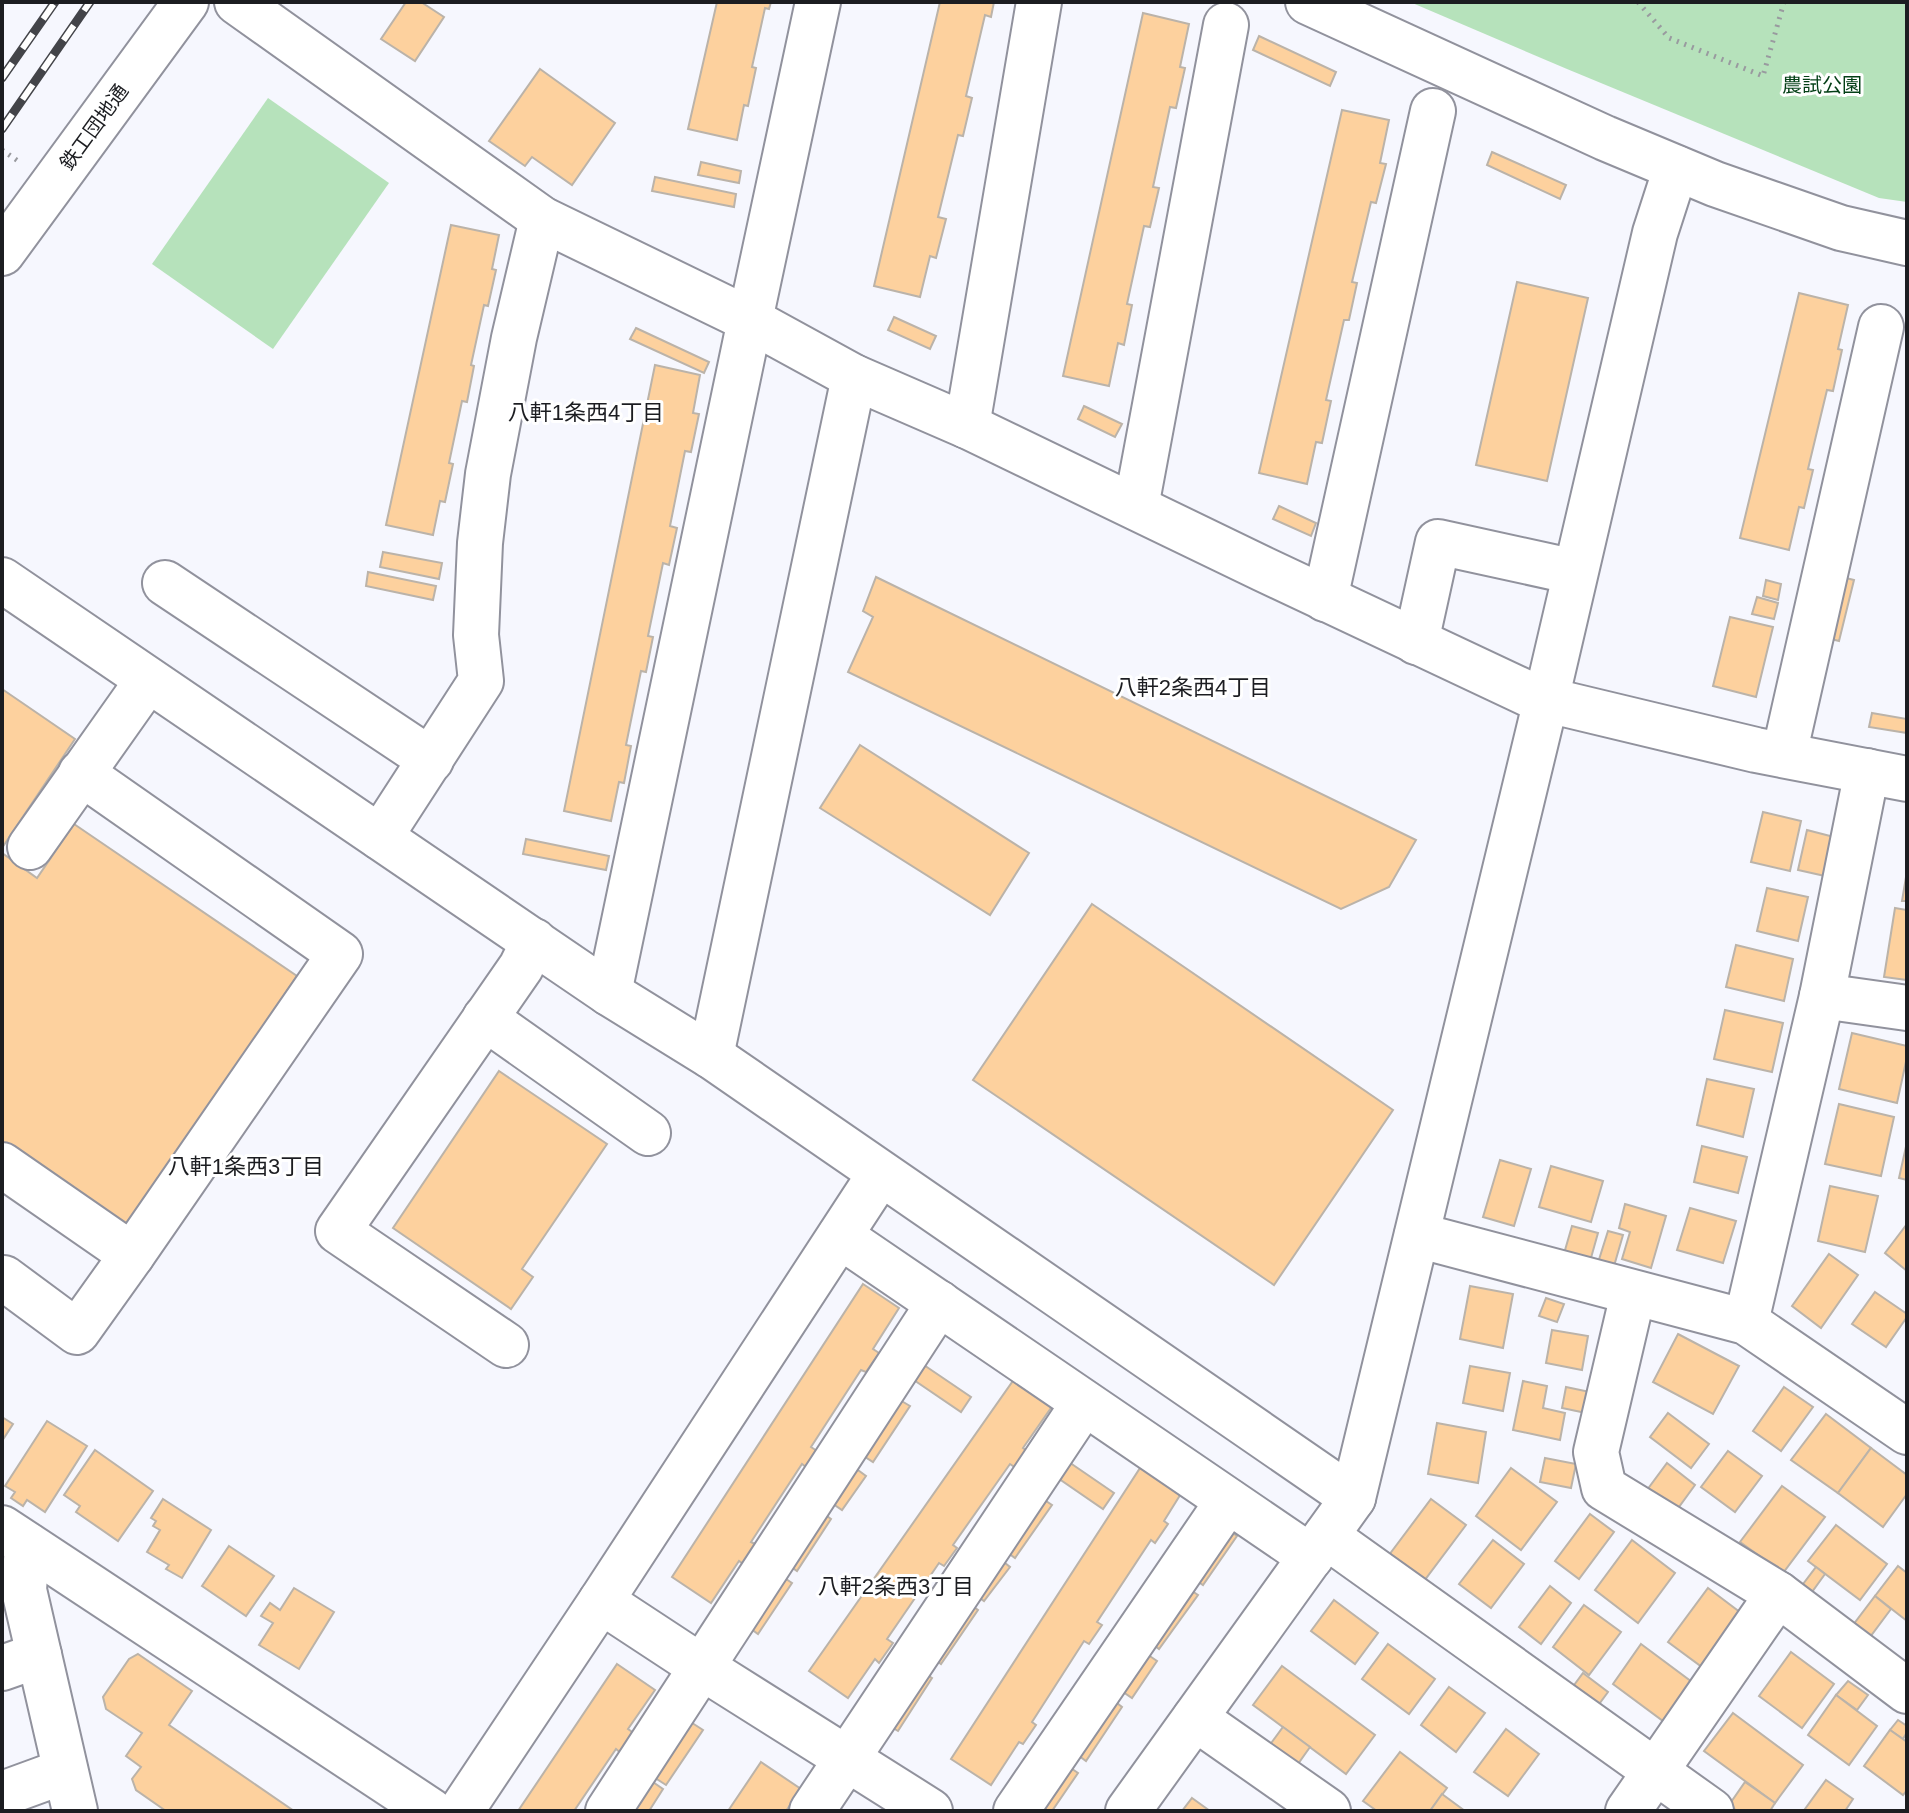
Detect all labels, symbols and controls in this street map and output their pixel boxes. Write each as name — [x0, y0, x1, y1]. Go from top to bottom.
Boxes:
park label: 農試公園 — [1782, 74, 1862, 96]
street label: 鉄工団地通 — [56, 80, 132, 174]
district label: 八軒1条西4丁目 — [508, 400, 664, 425]
district label: 八軒2条西4丁目 — [1115, 675, 1271, 700]
district label: 八軒1条西3丁目 — [168, 1154, 324, 1179]
district label: 八軒2条西3丁目 — [818, 1574, 974, 1599]

